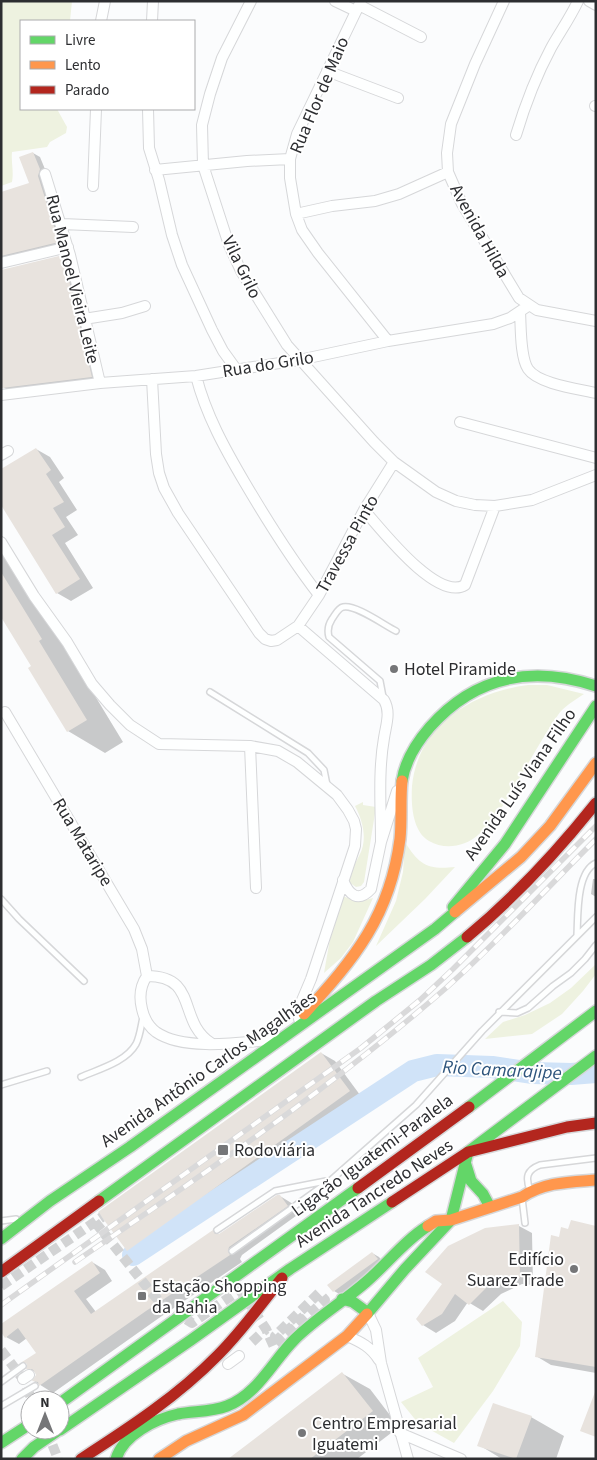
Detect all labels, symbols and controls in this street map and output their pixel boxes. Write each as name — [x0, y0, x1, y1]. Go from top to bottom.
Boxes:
legend — [20, 20, 195, 110]
text: Livre — [65, 30, 95, 51]
street label: Rua Flor de Maio — [284, 33, 355, 157]
text: Lento — [65, 55, 101, 76]
text: Parado — [65, 80, 109, 101]
street label: Avenida Hilda — [443, 180, 516, 283]
street label: Rua Manoel Vieira Leite — [39, 192, 106, 367]
street label: Vila Grilo — [216, 232, 267, 303]
street label: Rua do Grilo — [221, 345, 316, 384]
street label: Travessa Pinto — [310, 491, 385, 598]
place label: Hotel Piramide — [404, 657, 516, 682]
marker: Hotel Piramide — [388, 663, 400, 675]
street label: Avenida Luís Viana Filho — [458, 703, 582, 865]
street label: Rua Mataripe — [46, 793, 119, 891]
street label: Avenida Antônio Carlos Magalhães — [96, 985, 321, 1154]
water label: Rio Camarajipe — [442, 1054, 562, 1087]
street label: Ligação Iguatemi-Paralela — [286, 1088, 458, 1223]
street label: Avenida Tancredo Neves — [291, 1133, 458, 1254]
place label: Rodoviária — [234, 1138, 315, 1163]
marker: Rodoviária — [216, 1143, 230, 1157]
place label: Edifício Suarez Trade — [467, 1247, 564, 1293]
marker: Edifício Suarez Trade — [568, 1263, 580, 1275]
place label: Estação Shopping da Bahia — [152, 1274, 286, 1320]
marker: Estação Shopping da Bahia — [136, 1290, 148, 1302]
north arrow — [20, 1390, 70, 1440]
text: N — [40, 1393, 50, 1413]
place label: Centro Empresarial Iguatemi — [312, 1411, 457, 1457]
marker: Centro Empresarial Iguatemi — [296, 1427, 308, 1439]

